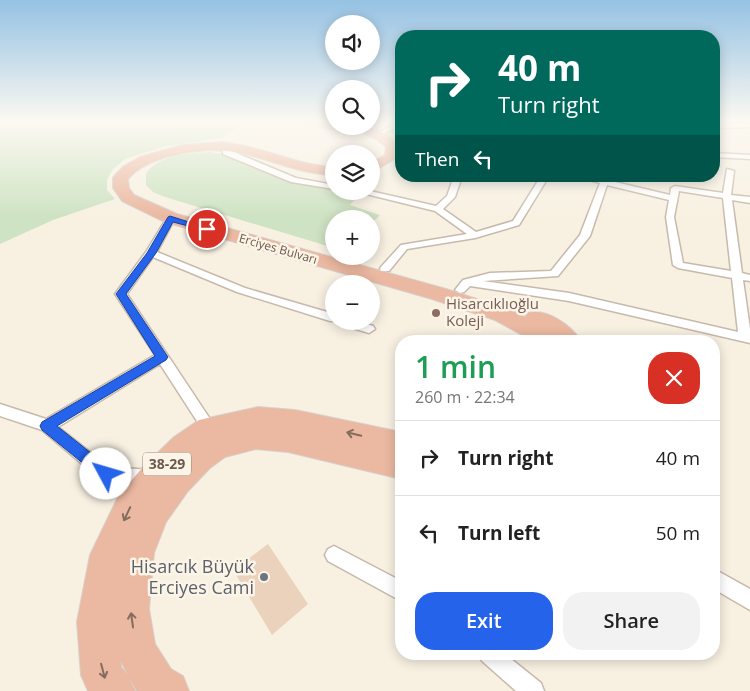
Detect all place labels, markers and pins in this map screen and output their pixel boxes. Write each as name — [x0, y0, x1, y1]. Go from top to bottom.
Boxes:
pin — [186, 208, 228, 250]
place label: Hisarcıklıoğlu Koleji — [446, 293, 539, 330]
marker: Hisarcıklıoğlu Koleji — [430, 307, 442, 319]
place label: Hisarcık Büyük Erciyes Cami — [131, 554, 255, 599]
marker: Hisarcık Büyük Erciyes Cami — [258, 571, 270, 583]

